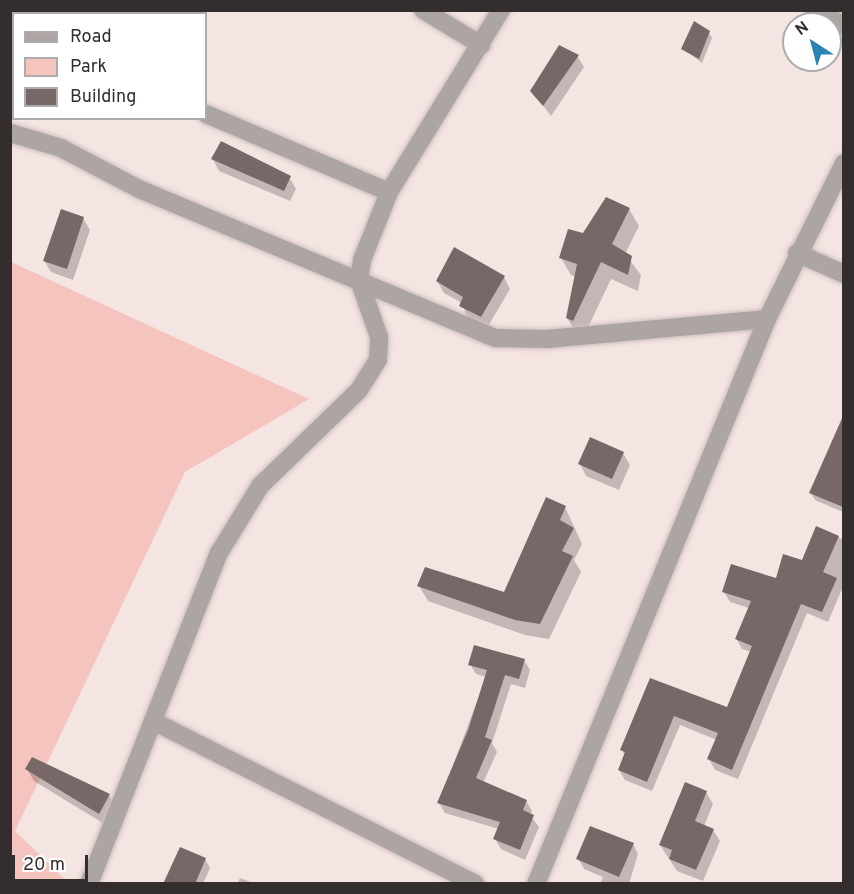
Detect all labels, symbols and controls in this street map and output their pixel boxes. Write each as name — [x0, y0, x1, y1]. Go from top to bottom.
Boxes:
legend — [12, 12, 207, 120]
north arrow — [782, 12, 842, 72]
text: N — [792, 18, 813, 41]
text: Road — [70, 26, 112, 49]
text: Park — [70, 56, 107, 79]
text: Building — [70, 86, 136, 109]
scale bar — [15, 843, 92, 881]
text: 20 m — [23, 854, 65, 877]

